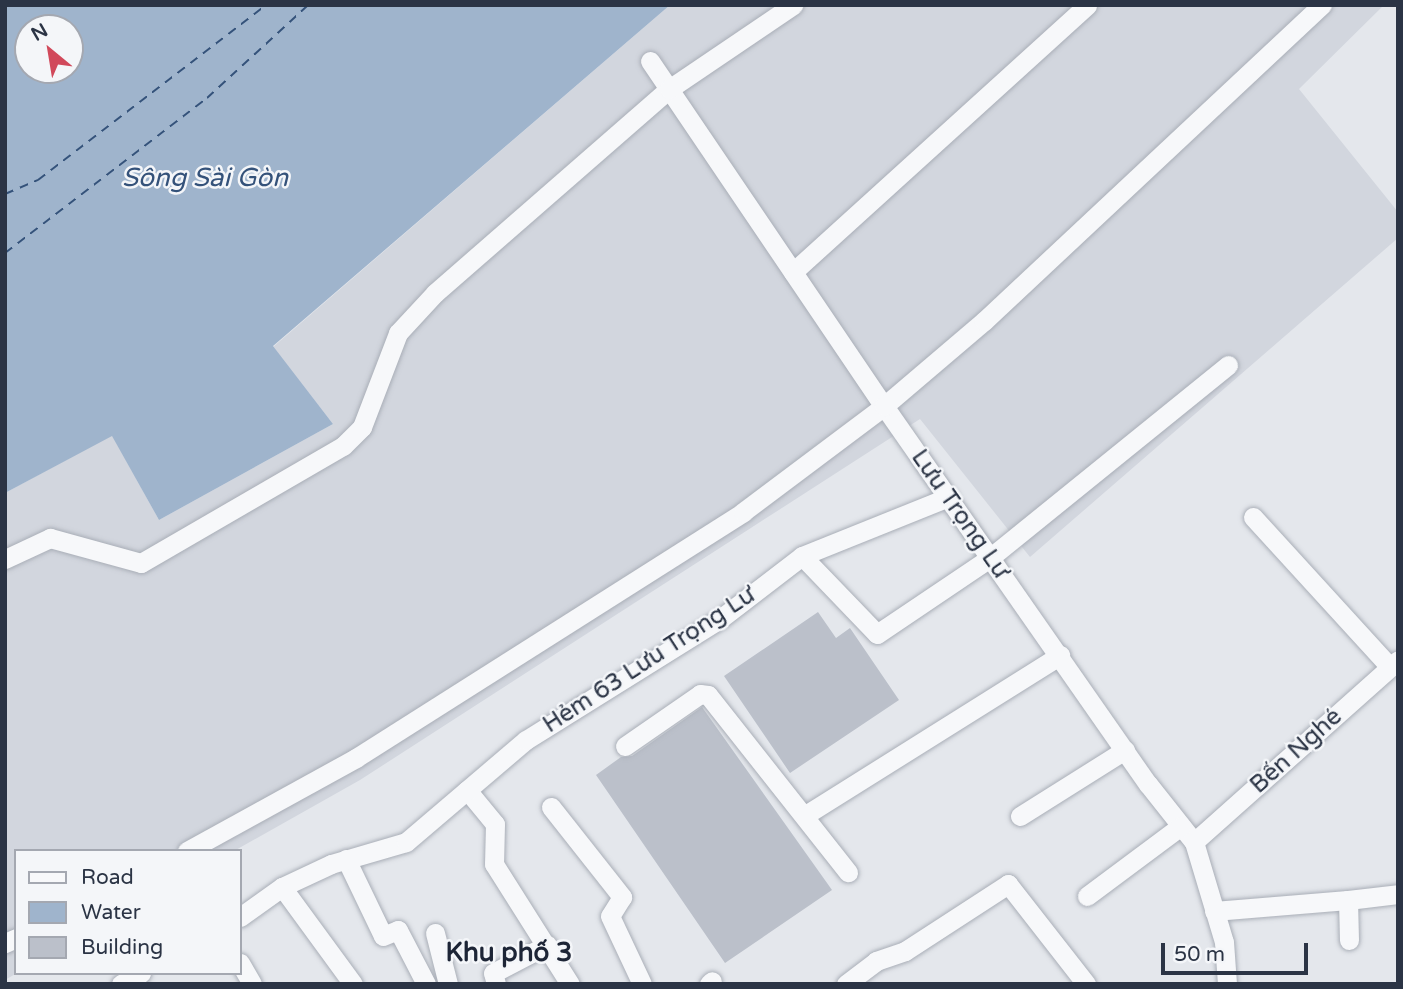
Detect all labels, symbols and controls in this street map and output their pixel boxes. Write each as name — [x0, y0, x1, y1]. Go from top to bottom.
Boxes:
north arrow — [14, 14, 84, 84]
text: N — [27, 19, 52, 46]
water label: Sông Sài Gòn — [122, 162, 288, 194]
street label: Lưu Trọng Lư — [905, 444, 1015, 584]
street label: Hẻm 63 Lưu Trọng Lư — [538, 581, 760, 739]
street label: Bến Nghé — [1244, 702, 1348, 800]
legend — [14, 849, 242, 975]
text: Road — [81, 865, 134, 890]
text: Water — [81, 900, 141, 925]
scale bar — [1165, 930, 1312, 974]
text: Building — [81, 935, 163, 960]
district label: Khu phố 3 — [446, 937, 572, 969]
text: 50 m — [1174, 942, 1225, 967]

